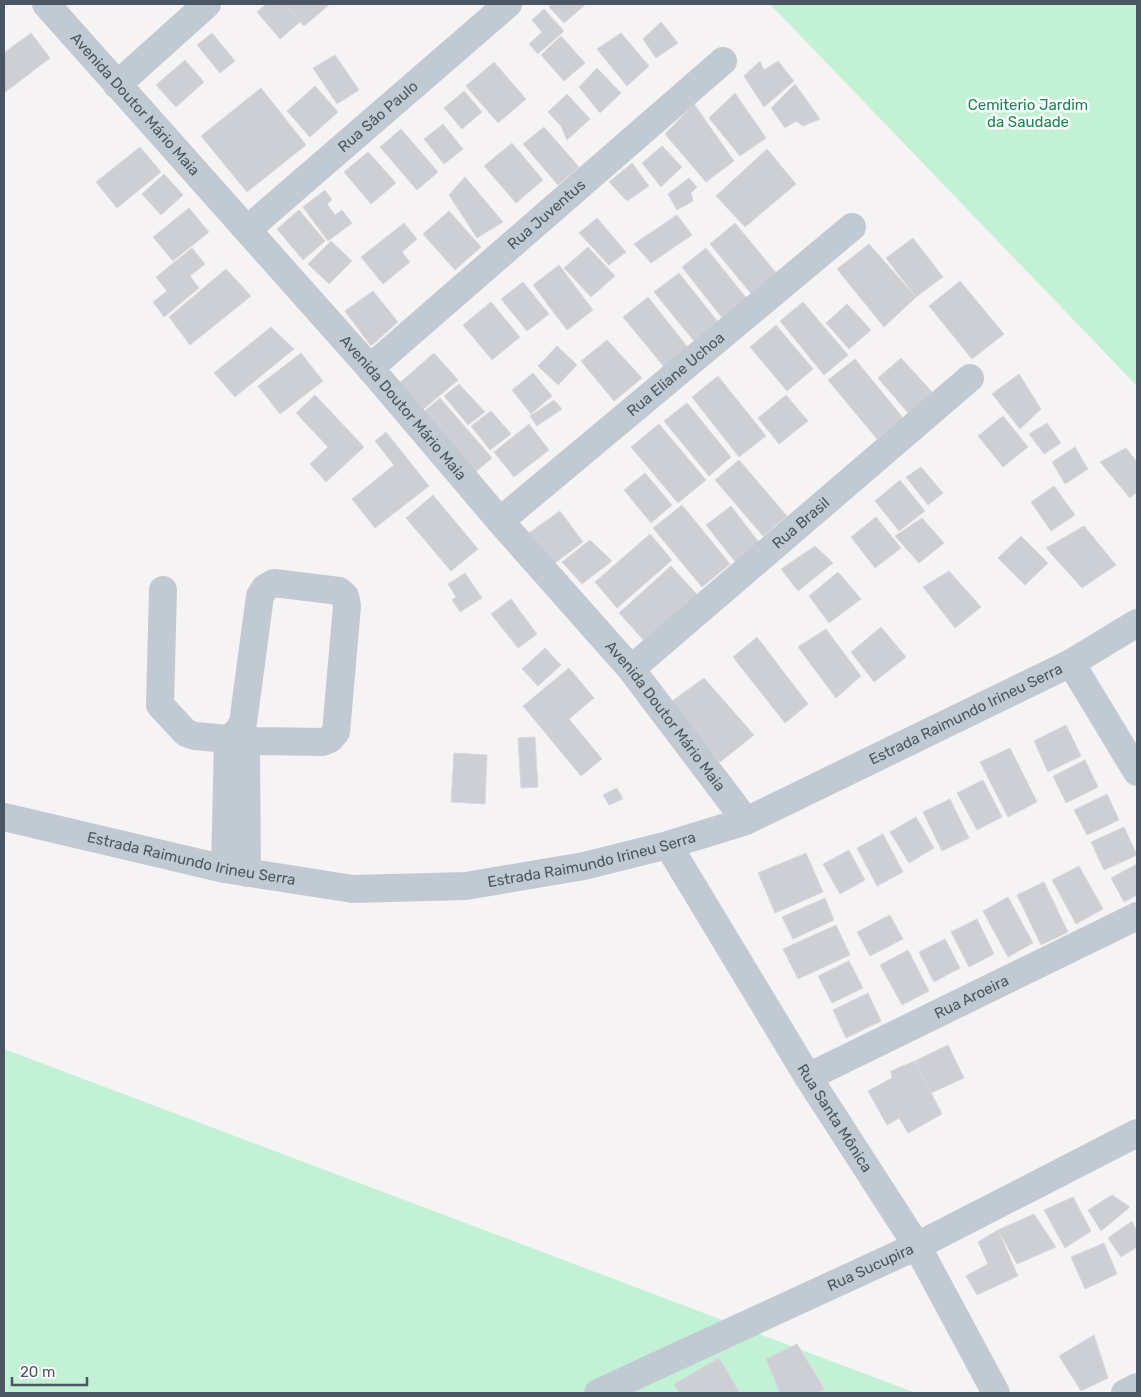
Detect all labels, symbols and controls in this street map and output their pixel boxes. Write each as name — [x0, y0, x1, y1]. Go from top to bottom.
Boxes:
street label: Avenida Doutor Mário Maia — [67, 29, 203, 179]
street label: Rua São Paulo — [334, 77, 422, 156]
park label: Cemiterio Jardim da Saudade — [968, 96, 1088, 131]
street label: Rua Juventus — [504, 175, 589, 253]
street label: Rua Eliane Uchoa — [623, 328, 728, 420]
street label: Avenida Doutor Mário Maia — [336, 331, 470, 484]
street label: Rua Brasil — [769, 494, 833, 553]
street label: Avenida Doutor Mário Maia — [601, 637, 729, 795]
street label: Estrada Raimundo Irineu Serra — [866, 659, 1066, 769]
street label: Estrada Raimundo Irineu Serra — [85, 828, 297, 889]
street label: Estrada Raimundo Irineu Serra — [486, 828, 698, 891]
street label: Rua Aroeira — [931, 971, 1012, 1023]
street label: Rua Santa Mônica — [793, 1061, 876, 1176]
street label: Rua Sucupira — [824, 1240, 916, 1295]
scale bar — [12, 1354, 88, 1386]
text: 20 m — [20, 1363, 55, 1381]

